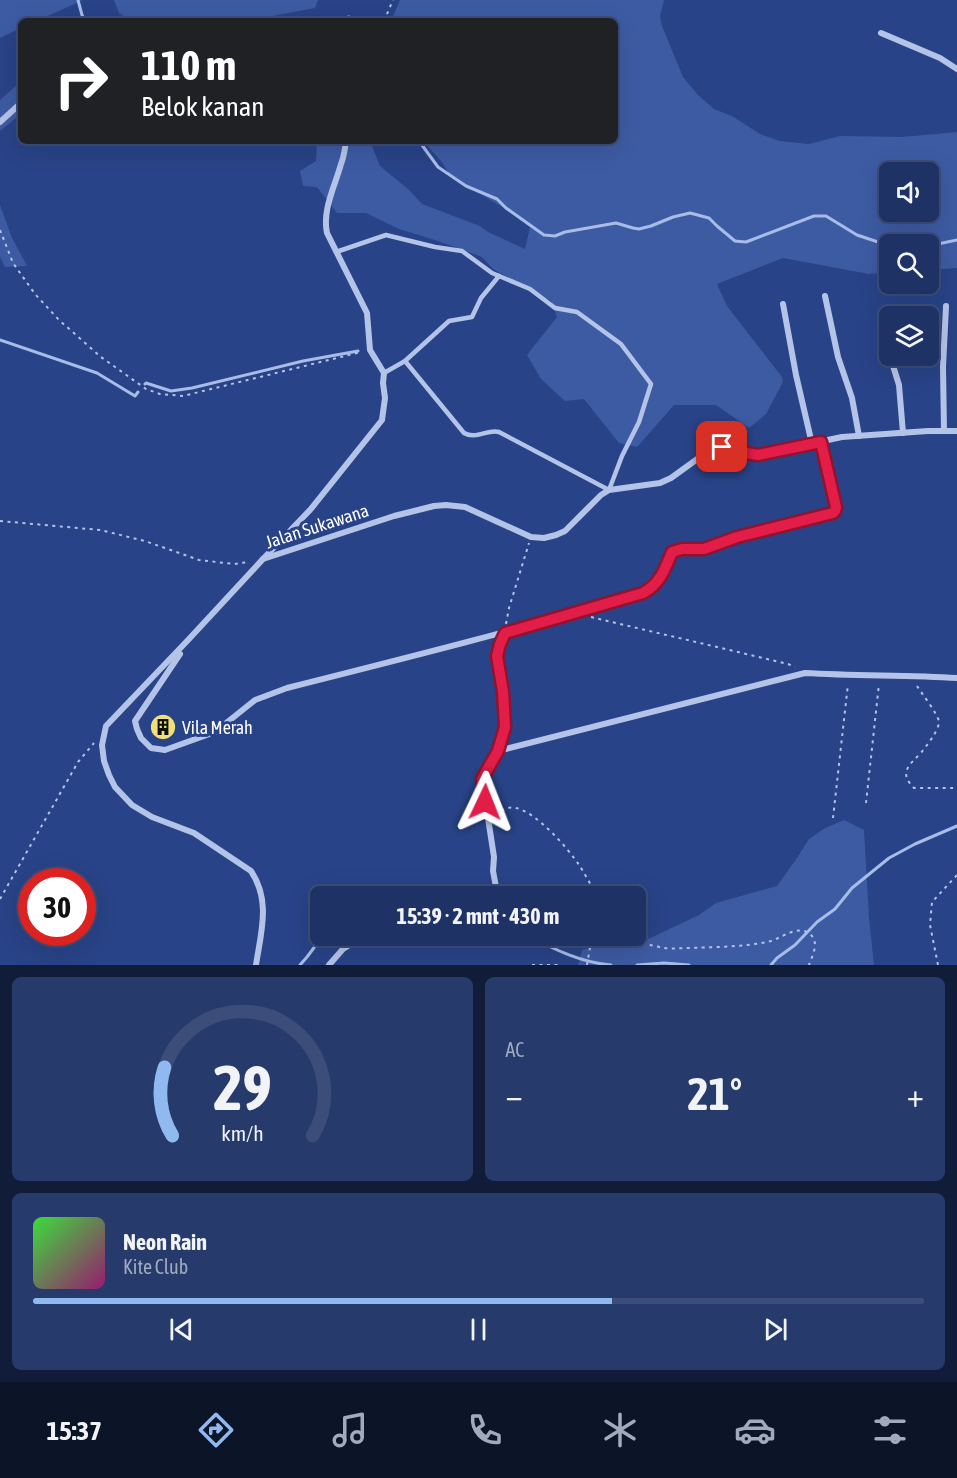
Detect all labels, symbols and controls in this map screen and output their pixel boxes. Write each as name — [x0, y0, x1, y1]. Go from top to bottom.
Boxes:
text: 110 m — [141, 41, 236, 89]
icon: right — [42, 42, 120, 120]
text: Belok kanan — [141, 91, 264, 122]
map controls — [879, 162, 939, 366]
button: sound — [879, 162, 939, 222]
button: search — [879, 234, 939, 294]
button: layers — [879, 306, 939, 366]
pin — [696, 421, 747, 472]
icon: arrive — [705, 430, 738, 463]
street label: Jalan Sukawana — [263, 499, 371, 553]
building icon: Vila Merah — [148, 712, 178, 742]
place label: Vila Merah — [182, 717, 253, 738]
position arrow — [453, 770, 517, 834]
speed limit sign: 30 — [18, 868, 96, 946]
text: 15:39 · 2 mnt · 430 m — [397, 903, 559, 929]
text: AC — [506, 1038, 524, 1061]
text: 29 — [213, 1052, 272, 1123]
text: 21° — [687, 1068, 742, 1120]
text: − — [506, 1076, 523, 1114]
text: + — [907, 1076, 924, 1114]
text: km/h — [221, 1121, 264, 1146]
text: Neon Rain — [123, 1229, 207, 1255]
text: Kite Club — [123, 1255, 188, 1278]
icon: previous — [165, 1313, 198, 1346]
icon: pause — [462, 1313, 495, 1346]
icon: next — [759, 1313, 792, 1346]
icon: directions — [195, 1409, 237, 1451]
icon: music — [329, 1409, 371, 1451]
icon: phone — [464, 1409, 506, 1451]
icon: climate — [599, 1409, 641, 1451]
icon: car — [734, 1409, 776, 1451]
icon: filters — [869, 1409, 911, 1451]
text: 15:37 — [46, 1415, 102, 1446]

